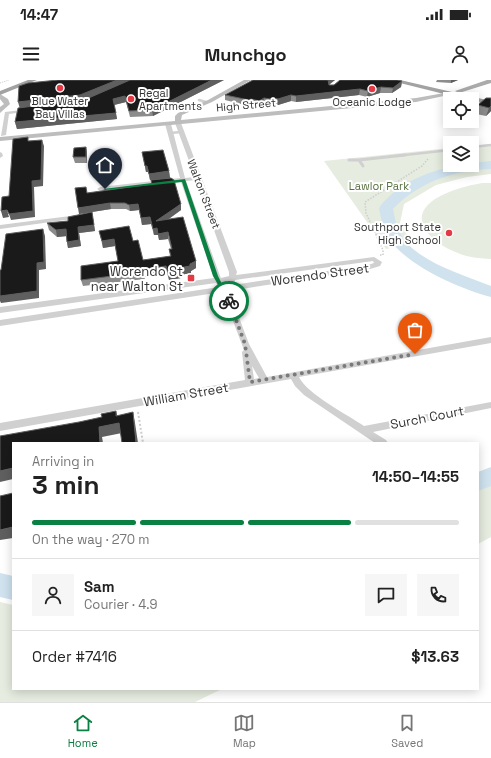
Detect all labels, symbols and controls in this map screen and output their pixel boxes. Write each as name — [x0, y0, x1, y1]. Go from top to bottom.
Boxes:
text: 14:47 — [20, 5, 58, 24]
icon: menu — [20, 43, 42, 65]
text: Munchgo — [204, 43, 287, 66]
icon: person — [449, 43, 471, 65]
marker: Blue Water Bay Villas — [55, 83, 65, 93]
marker: Oceanic Lodge — [367, 84, 377, 94]
place label: Regal Apartments — [139, 86, 202, 113]
map controls — [443, 92, 479, 172]
button: locate — [443, 92, 479, 128]
place label: Blue Water Bay Villas — [32, 94, 88, 121]
marker: Regal Apartments — [126, 94, 136, 104]
street label: High Street — [215, 95, 277, 115]
place label: Oceanic Lodge — [332, 95, 412, 109]
button: layers — [443, 136, 479, 172]
pin — [88, 148, 122, 189]
icon: home — [94, 154, 116, 176]
street label: Walton Street — [184, 157, 224, 231]
park label: Lawlor Park — [349, 179, 409, 193]
place label: Southport State High School — [354, 220, 441, 247]
marker: Southport State High School — [444, 228, 454, 238]
street label: Worendo Street — [270, 259, 370, 290]
place label: Worendo St near Walton St — [91, 263, 183, 295]
marker: Worendo St near Walton St — [186, 273, 196, 283]
courier — [209, 281, 249, 321]
icon: bike — [218, 290, 240, 312]
pin — [398, 313, 432, 354]
icon: bag — [404, 319, 426, 341]
street label: William Street — [142, 379, 230, 410]
street label: Surch Court — [389, 402, 465, 433]
text: Arriving in — [32, 453, 94, 470]
text: 14:50–14:55 — [372, 467, 459, 486]
text: 3 min — [32, 468, 100, 502]
text: On the way · 270 m — [32, 531, 150, 548]
button: person — [32, 574, 74, 616]
button: chat — [365, 574, 407, 616]
button: phone — [417, 574, 459, 616]
text: Sam — [84, 577, 115, 596]
text: Courier · 4.9 — [84, 596, 158, 613]
text: Order #7416 — [32, 647, 117, 666]
text: $13.63 — [411, 647, 459, 666]
tab: Home — [68, 712, 98, 750]
tab: Map — [233, 712, 256, 750]
tab: Saved — [391, 712, 423, 750]

